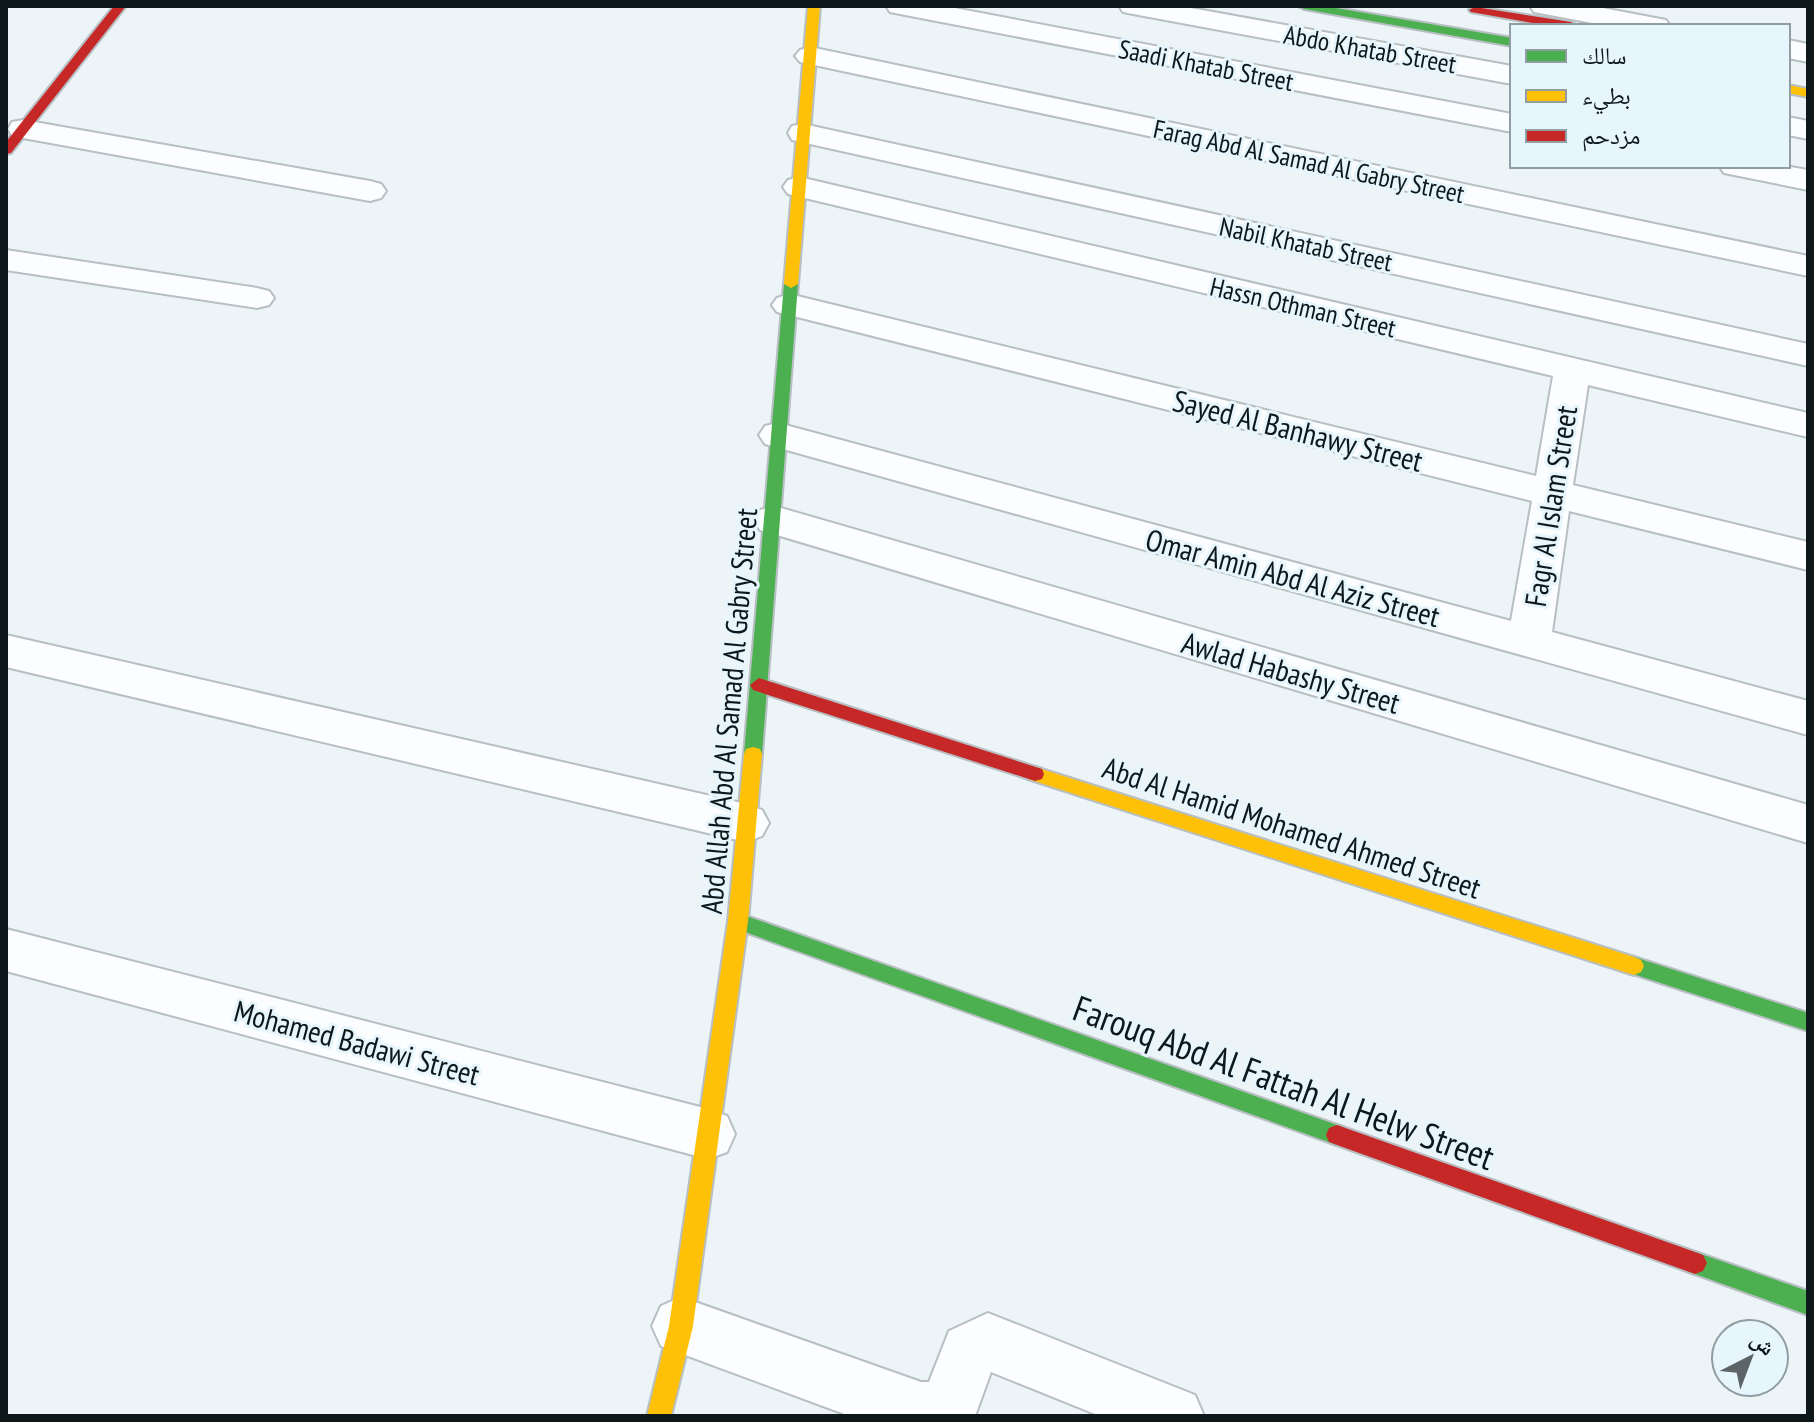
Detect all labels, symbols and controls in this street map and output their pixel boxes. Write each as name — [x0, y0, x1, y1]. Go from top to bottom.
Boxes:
street label: Abdo Khatab Street — [1281, 18, 1459, 80]
legend — [1510, 24, 1790, 168]
street label: Saadi Khatab Street — [1116, 32, 1296, 98]
text: سالك — [1582, 40, 1627, 71]
text: بطيء — [1582, 80, 1631, 115]
street label: Farag Abd Al Samad Al Gabry Street — [1151, 112, 1467, 210]
text: مزدحم — [1582, 120, 1641, 152]
street label: Nabil Khatab Street — [1217, 210, 1395, 278]
street label: Hassn Othman Street — [1207, 270, 1399, 344]
street label: Sayed Al Banhawy Street — [1169, 380, 1428, 480]
street label: Fagr Al Islam Street — [1515, 402, 1585, 609]
street label: Abd Allah Abd Al Samad Al Gabry Street — [691, 506, 765, 916]
street label: Omar Amin Abd Al Aziz Street — [1142, 519, 1445, 635]
street label: Awlad Habashy Street — [1178, 622, 1405, 722]
street label: Abd Al Hamid Mohamed Ahmed Street — [1098, 747, 1487, 907]
street label: Farouq Abd Al Fattah Al Helw Street — [1067, 984, 1501, 1180]
street label: Mohamed Badawi Street — [230, 991, 485, 1094]
north arrow — [1710, 1318, 1790, 1398]
text: ش — [1745, 1325, 1781, 1361]

